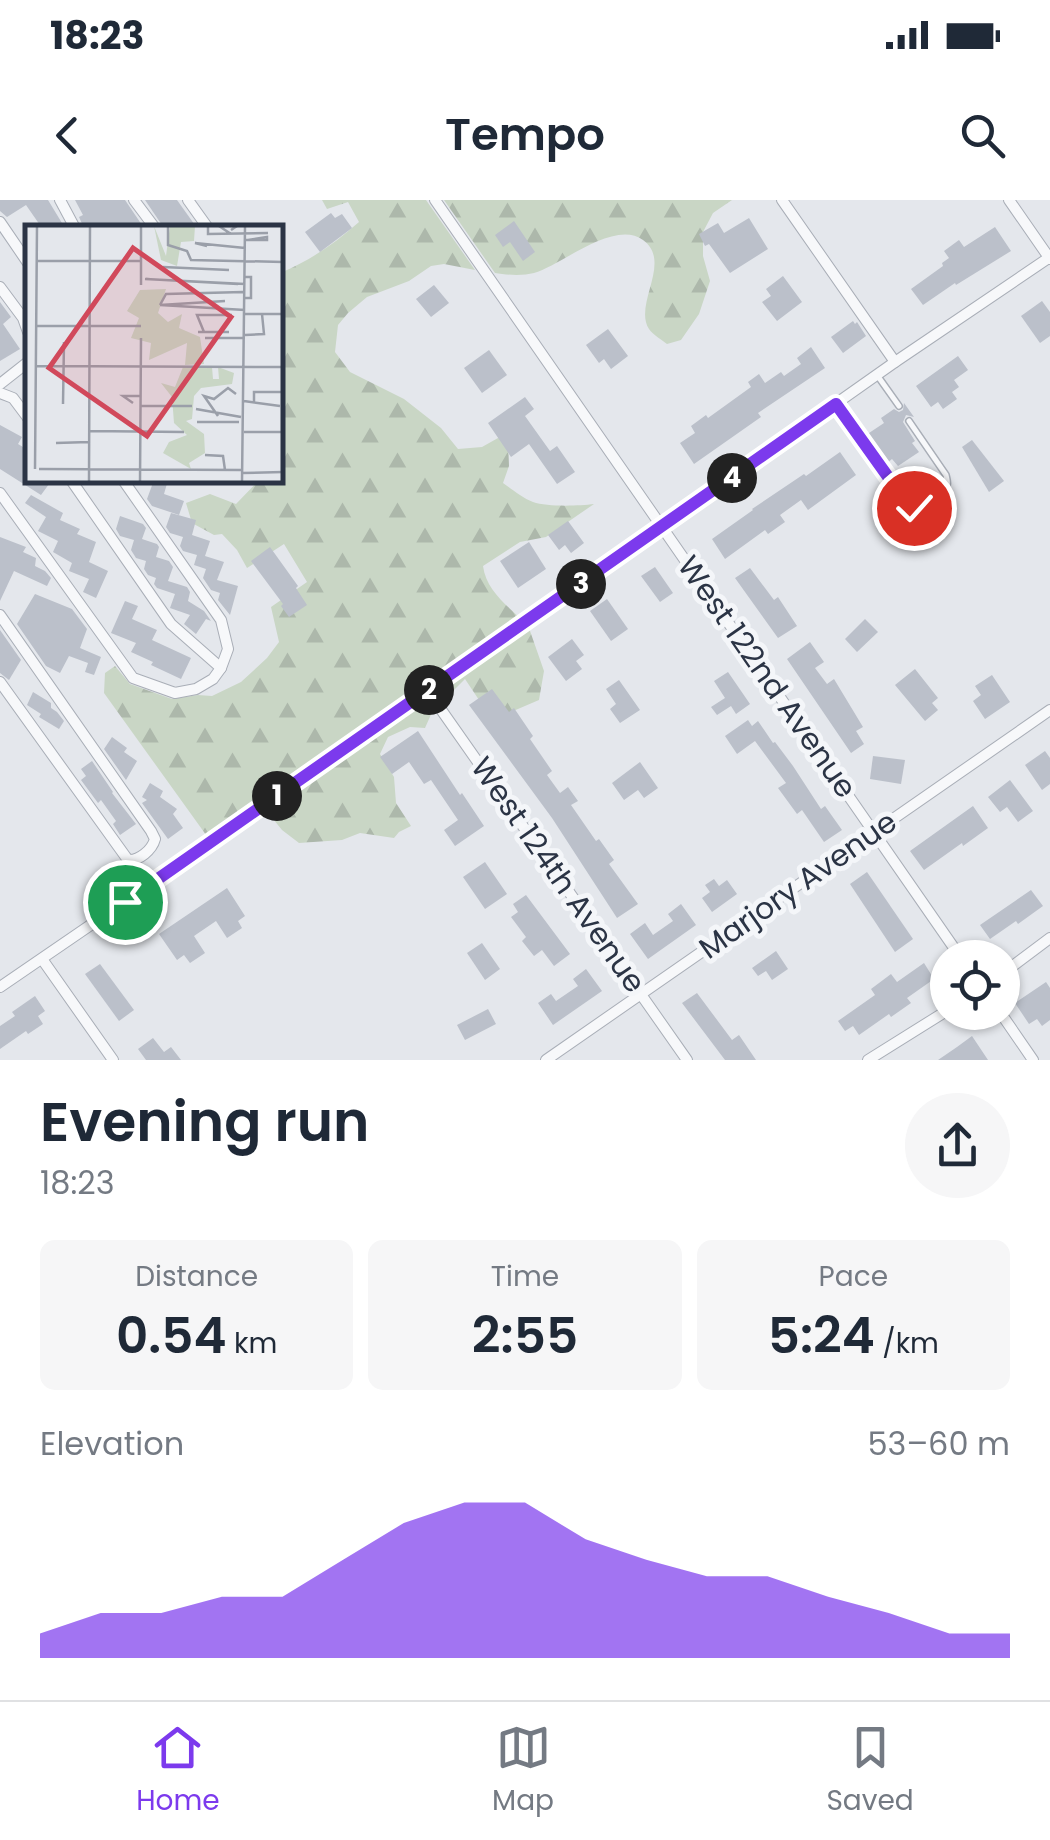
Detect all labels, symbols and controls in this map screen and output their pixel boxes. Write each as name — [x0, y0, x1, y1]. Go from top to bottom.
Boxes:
text: 18:23 — [50, 9, 144, 62]
text: Tempo — [445, 103, 605, 166]
icon: back — [40, 108, 95, 163]
icon: search — [955, 108, 1010, 163]
inset map — [25, 225, 282, 482]
pin: 4 — [707, 453, 757, 503]
text: 4 — [723, 458, 741, 497]
pin — [872, 466, 957, 551]
icon: check — [887, 481, 942, 536]
street label: West 122nd Avenue — [668, 547, 867, 806]
pin: 3 — [556, 559, 606, 609]
text: 3 — [573, 564, 589, 603]
pin: 2 — [404, 665, 454, 715]
text: 2 — [421, 670, 437, 709]
street label: West 124th Avenue — [461, 748, 656, 1001]
pin: 1 — [252, 771, 302, 821]
text: 1 — [272, 776, 282, 815]
street label: Marjory Avenue — [690, 800, 905, 969]
pin — [83, 860, 168, 945]
icon: arrive — [98, 875, 153, 930]
map controls — [930, 940, 1020, 1030]
button: locate — [930, 940, 1020, 1030]
text: Evening run — [40, 1083, 369, 1160]
button: share — [905, 1093, 1010, 1198]
text: 18:23 — [40, 1160, 115, 1205]
text: Distance — [135, 1257, 258, 1296]
text: Time — [491, 1257, 559, 1296]
text: Pace — [819, 1257, 888, 1296]
text: 0.54 — [116, 1300, 227, 1371]
text: 2:55 — [472, 1300, 578, 1371]
text: 5:24 — [768, 1300, 875, 1371]
text: km — [227, 1324, 277, 1363]
text: /km — [875, 1324, 939, 1363]
text: Elevation — [40, 1421, 184, 1466]
text: 53–60 m — [867, 1421, 1010, 1466]
tab: Home — [136, 1720, 220, 1822]
tab: Map — [492, 1720, 554, 1822]
tab: Saved — [826, 1720, 914, 1822]

